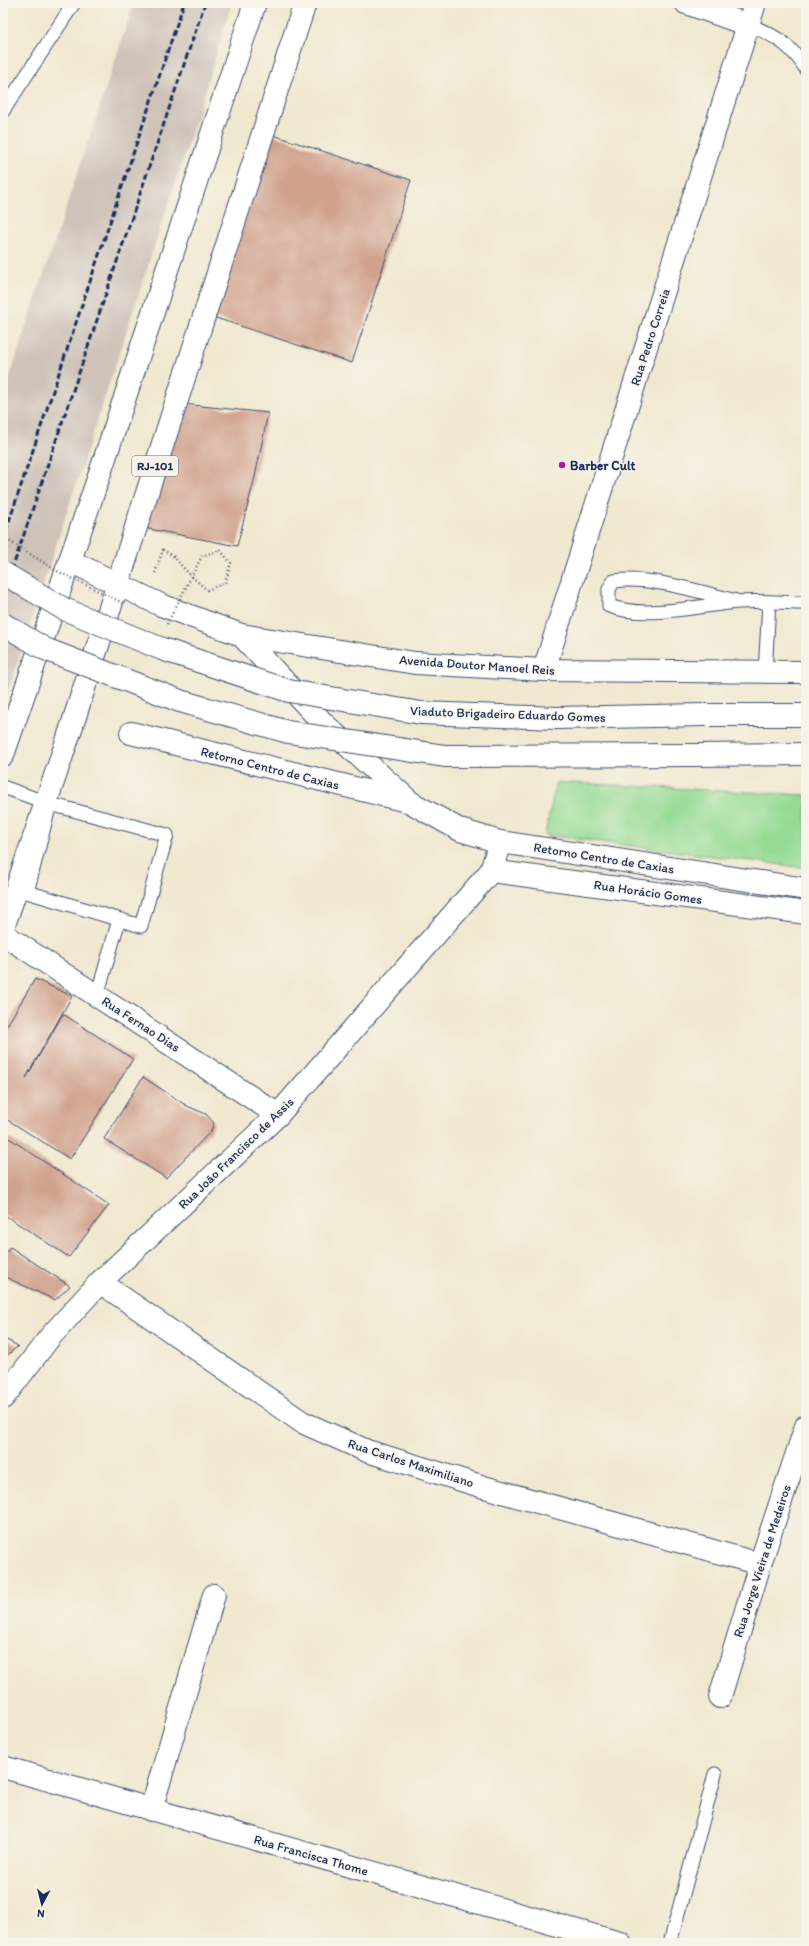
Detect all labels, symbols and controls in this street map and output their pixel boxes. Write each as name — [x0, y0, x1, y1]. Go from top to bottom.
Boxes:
street label: Rua Pedro Correia — [627, 286, 673, 387]
road number: RJ-101 — [132, 456, 178, 476]
place label: Barber Cult — [570, 458, 636, 473]
marker: Barber Cult — [557, 460, 567, 470]
street label: Avenida Doutor Manoel Reis — [399, 652, 556, 678]
street label: Viaduto Brigadeiro Eduardo Gomes — [410, 703, 606, 725]
street label: Retorno Centro de Caxias — [199, 744, 341, 793]
street label: Retorno Centro de Caxias — [533, 839, 676, 877]
street label: Rua Horácio Gomes — [593, 877, 703, 907]
street label: Rua Fernao Dias — [99, 993, 183, 1055]
street label: Rua Joāo Francisco de Assis — [175, 1094, 297, 1212]
street label: Rua Carlos Maximiliano — [346, 1436, 476, 1491]
street label: Rua Jorge Vieira de Medeiros — [730, 1483, 794, 1639]
street label: Rua Francisca Thome — [252, 1831, 370, 1879]
north arrow — [22, 1884, 62, 1924]
text: N — [36, 1907, 45, 1920]

